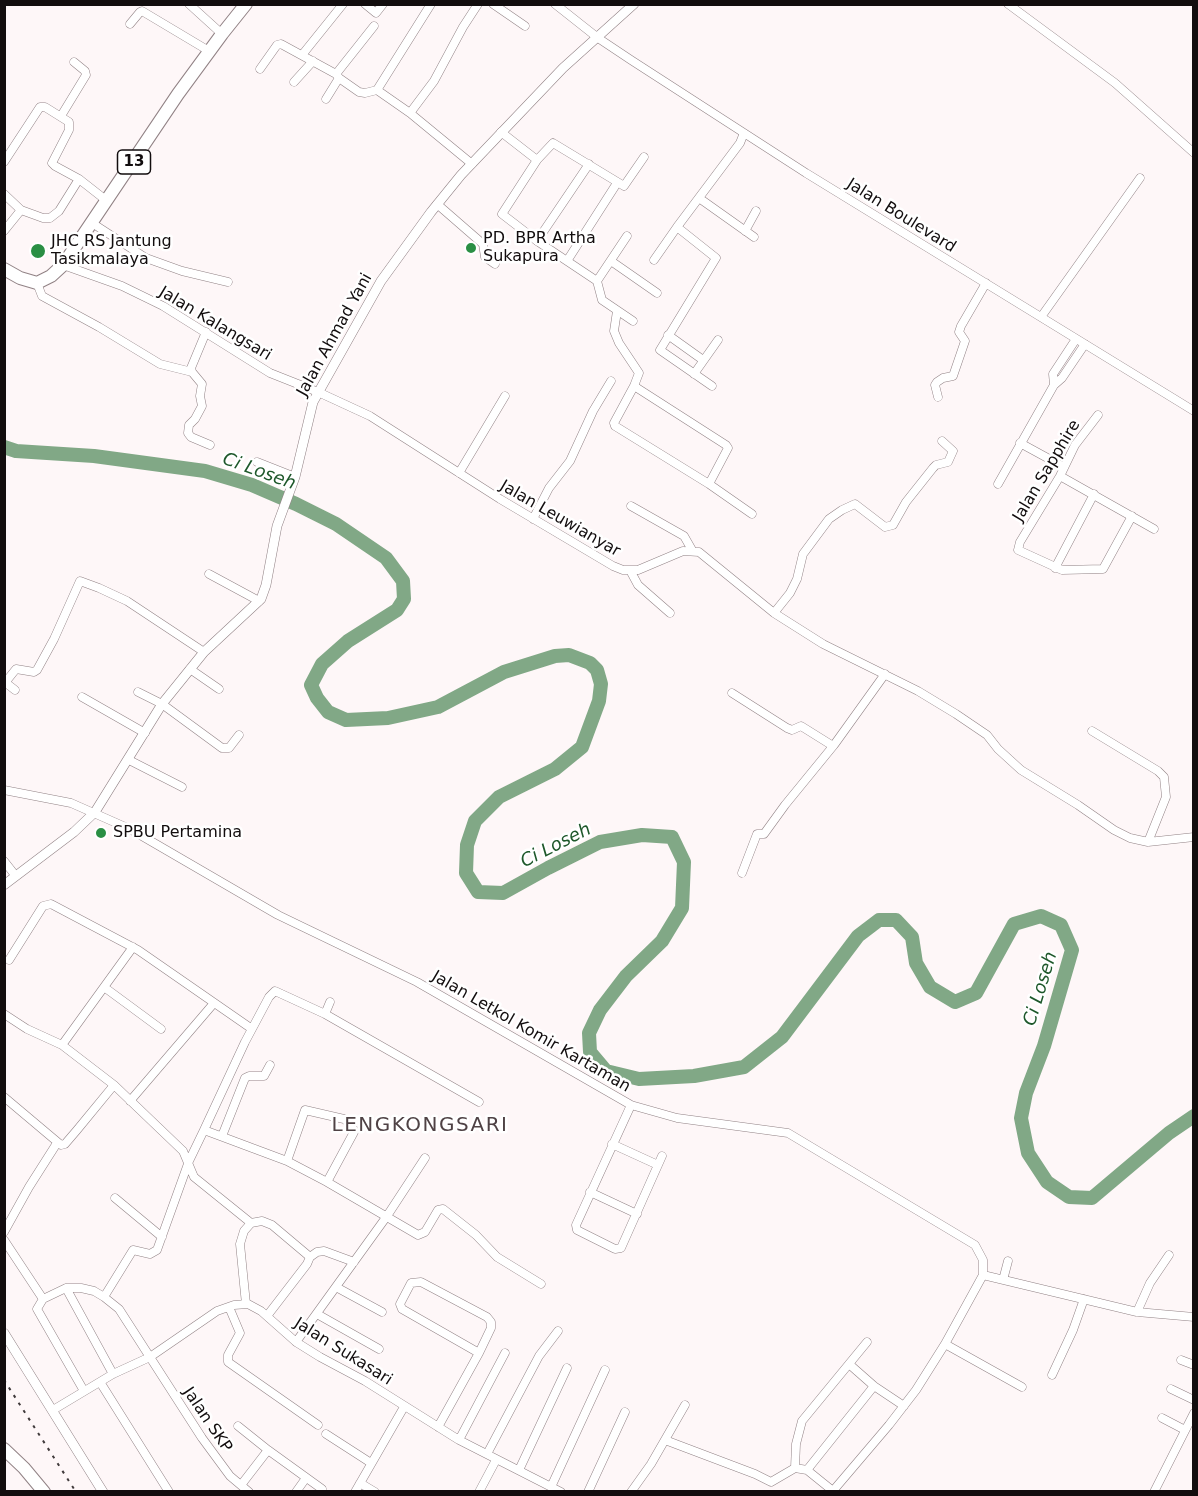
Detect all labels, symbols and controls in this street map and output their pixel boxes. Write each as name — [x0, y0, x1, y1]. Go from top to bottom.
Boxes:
road number: 13 — [118, 150, 150, 174]
street label: Jalan Boulevard — [843, 175, 959, 257]
place label: PD. BPR Artha Sukapura — [483, 229, 596, 267]
place label: JHC RS Jantung Tasikmalaya — [51, 232, 172, 270]
marker: PD. BPR Artha Sukapura — [464, 241, 478, 255]
marker: JHC RS Jantung Tasikmalaya — [29, 242, 47, 260]
street label: Jalan Ahmad Yani — [293, 270, 377, 400]
street label: Jalan Kalangsari — [155, 283, 275, 365]
street label: Jalan Sapphire — [1009, 417, 1085, 525]
water label: Ci Loseh — [220, 449, 298, 495]
street label: Jalan Leuwianyar — [496, 477, 624, 561]
water label: Ci Loseh — [517, 819, 595, 873]
place label: SPBU Pertamina — [113, 823, 242, 843]
marker: SPBU Pertamina — [94, 826, 108, 840]
water label: Ci Loseh — [1020, 949, 1062, 1029]
street label: Jalan Letkol Komir Kartaman — [428, 967, 634, 1097]
district label: LENGKONGSARI — [331, 1114, 509, 1138]
street label: Jalan Sukasari — [290, 1314, 396, 1390]
street label: Jalan SKP — [178, 1384, 236, 1456]

